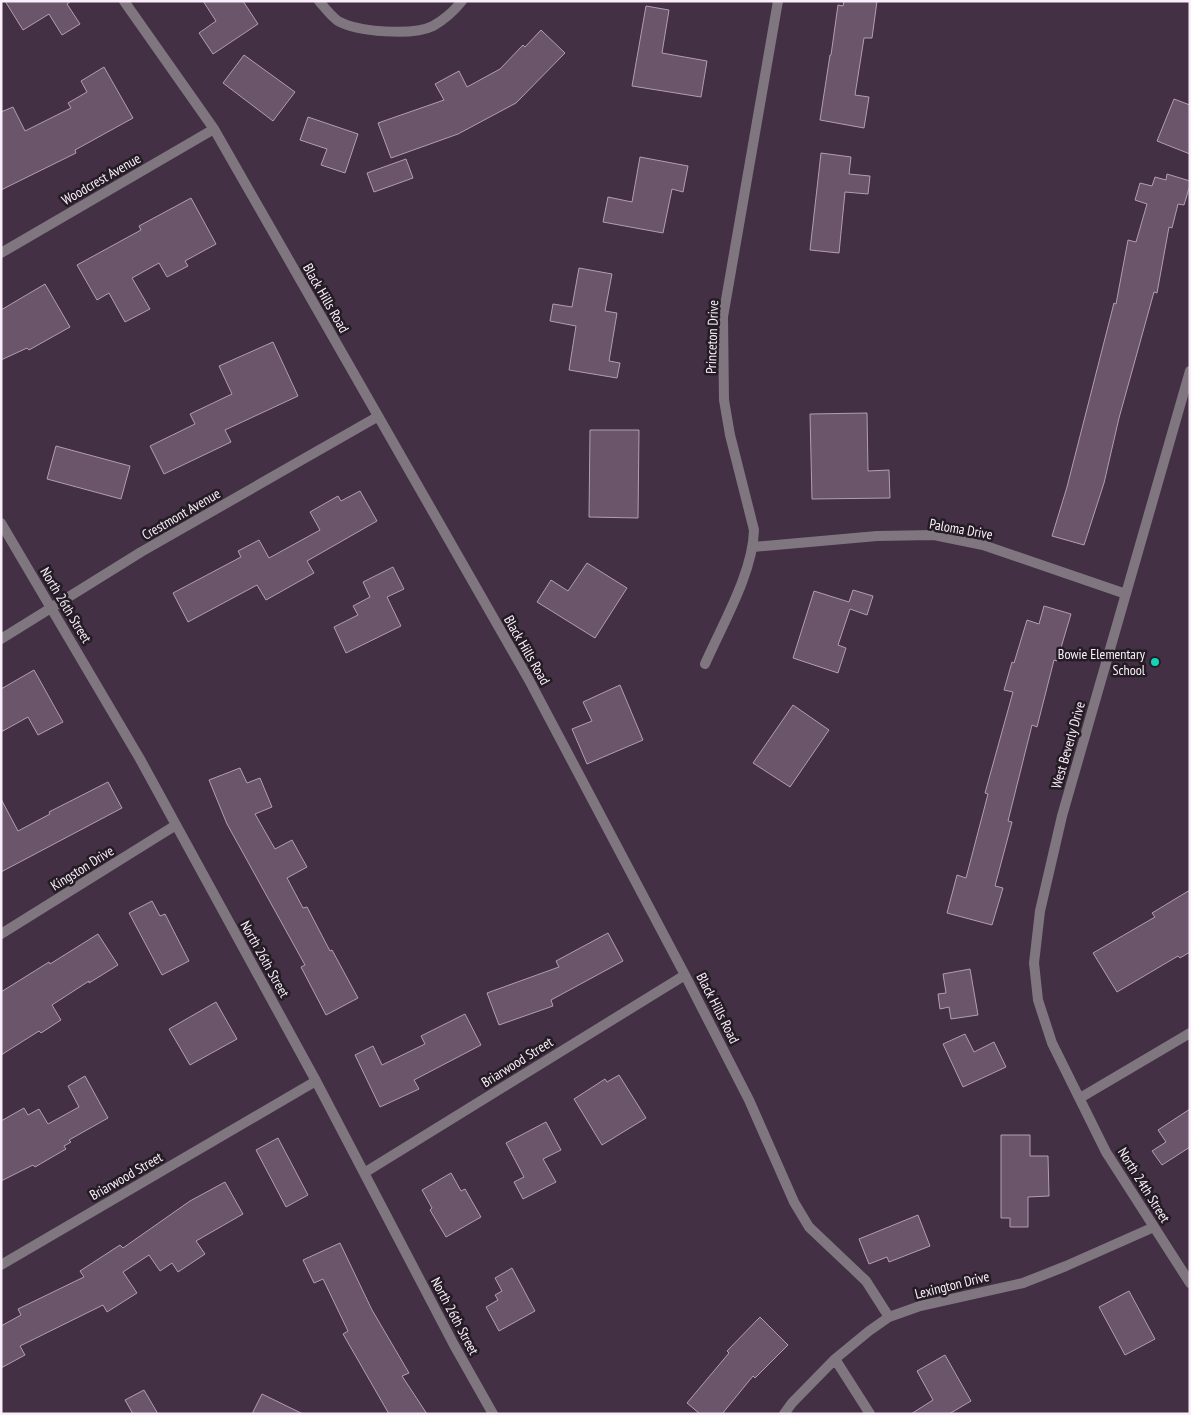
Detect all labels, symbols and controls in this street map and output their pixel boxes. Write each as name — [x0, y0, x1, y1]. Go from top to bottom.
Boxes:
street label: Woodcrest Avenue — [58, 149, 144, 209]
street label: Black Hills Road — [299, 260, 353, 336]
street label: Princeton Drive — [702, 300, 722, 374]
street label: Crestmont Avenue — [139, 484, 224, 544]
street label: Paloma Drive — [928, 515, 994, 543]
street label: North 26th Street — [36, 564, 96, 646]
street label: Black Hills Road — [500, 612, 554, 688]
place label: Bowie Elementary School — [1058, 645, 1146, 679]
marker: Bowie Elementary School — [1149, 656, 1161, 668]
street label: West Beverly Drive — [1047, 699, 1089, 791]
street label: Kingston Drive — [47, 841, 117, 895]
street label: North 26th Street — [236, 917, 294, 1001]
street label: Black Hills Road — [692, 970, 744, 1046]
street label: Briarwood Street — [478, 1033, 556, 1091]
street label: North 24th Street — [1114, 1144, 1174, 1226]
street label: Briarwood Street — [86, 1148, 166, 1204]
street label: Lexington Drive — [913, 1267, 991, 1303]
street label: North 26th Street — [427, 1274, 483, 1358]

